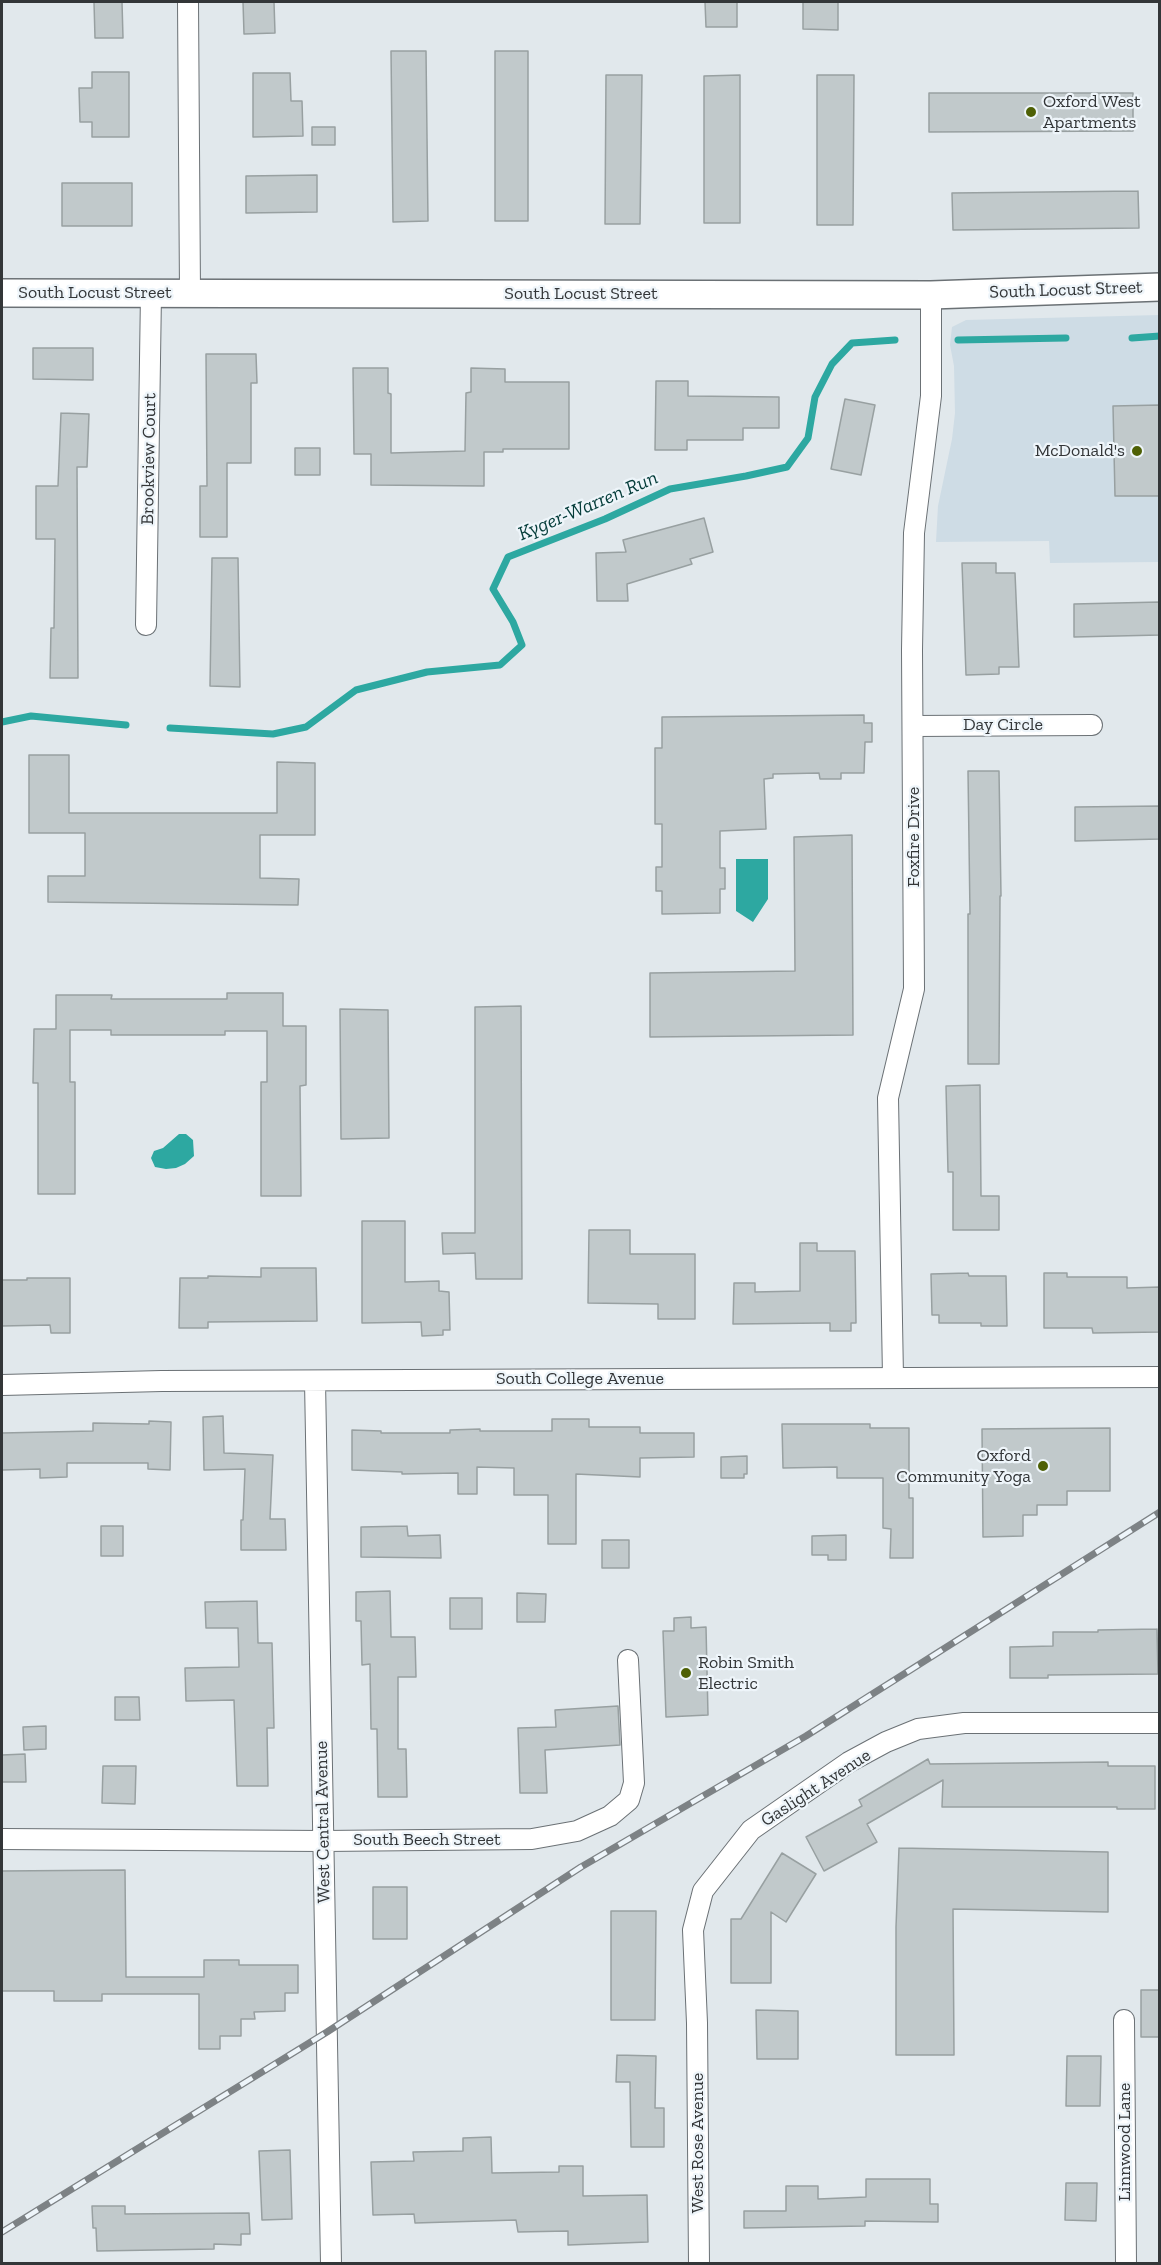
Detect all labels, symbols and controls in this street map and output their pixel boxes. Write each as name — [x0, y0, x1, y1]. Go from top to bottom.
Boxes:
place label: Oxford West Apartments — [1043, 91, 1141, 134]
marker: Oxford West Apartments — [1024, 105, 1038, 119]
street label: South Locust Street — [989, 277, 1143, 303]
street label: South Locust Street — [18, 282, 172, 304]
street label: South Locust Street — [504, 283, 658, 305]
street label: Brookview Court — [137, 393, 161, 525]
place label: McDonald's — [1035, 440, 1125, 462]
marker: McDonald's — [1130, 444, 1144, 458]
water label: Kyger-Warren Run — [514, 466, 662, 546]
street label: Day Circle — [963, 714, 1043, 736]
street label: Foxfire Drive — [903, 787, 925, 887]
street label: South College Avenue — [496, 1368, 664, 1390]
place label: Oxford Community Yoga — [896, 1445, 1031, 1488]
marker: Oxford Community Yoga — [1036, 1459, 1050, 1473]
place label: Robin Smith Electric — [698, 1652, 794, 1694]
marker: Robin Smith Electric — [679, 1666, 693, 1680]
street label: West Central Avenue — [311, 1741, 335, 1903]
street label: Gaslight Avenue — [757, 1744, 875, 1832]
street label: South Beech Street — [353, 1829, 501, 1851]
street label: West Rose Avenue — [687, 2073, 709, 2213]
street label: Linnwood Lane — [1114, 2083, 1136, 2201]

